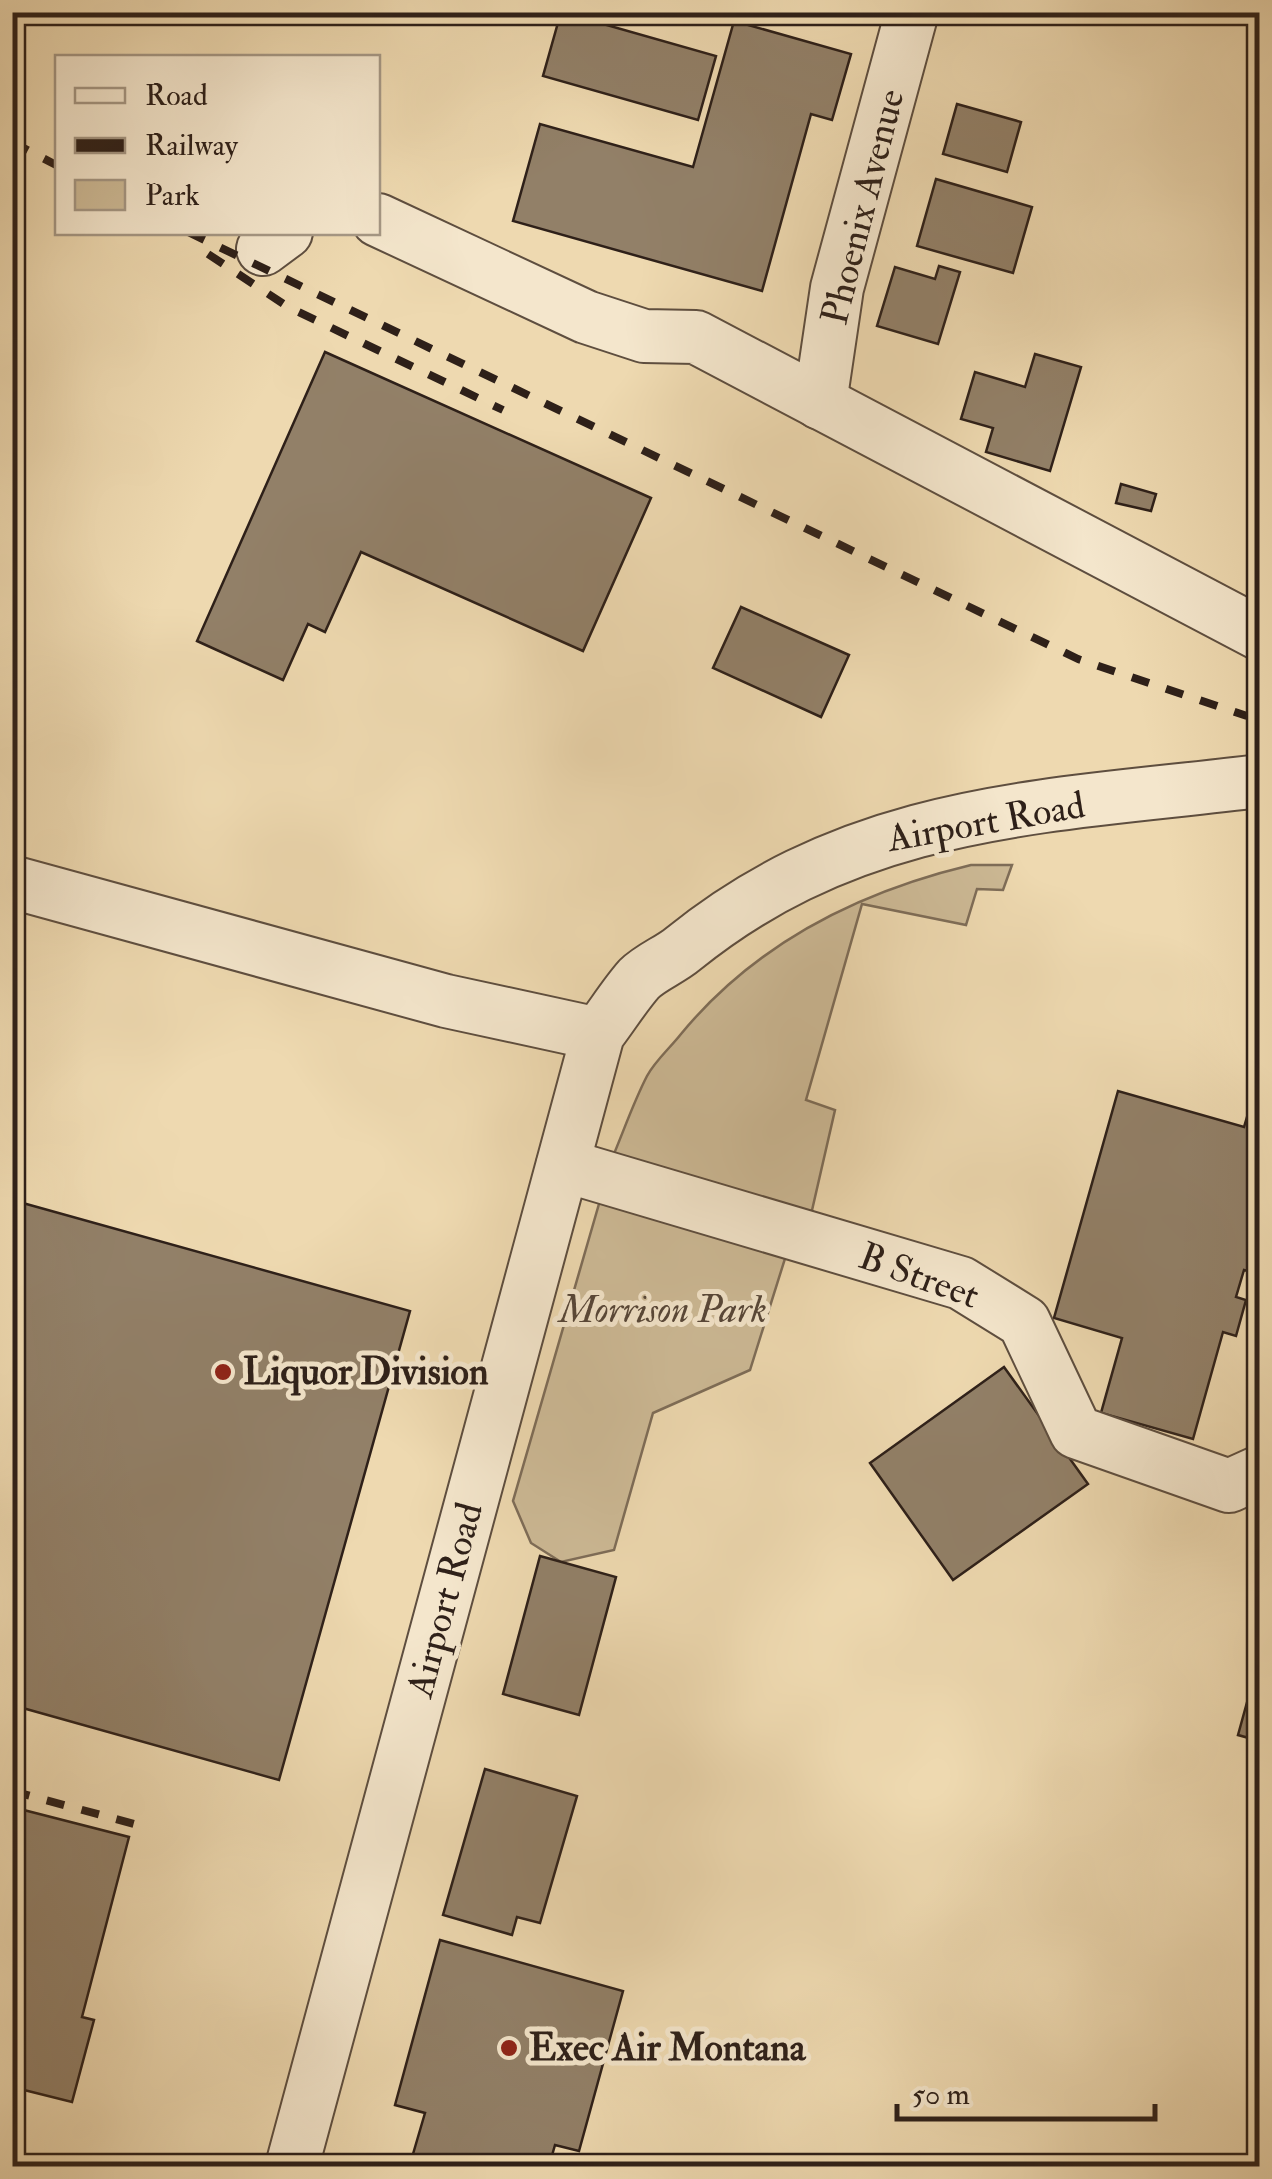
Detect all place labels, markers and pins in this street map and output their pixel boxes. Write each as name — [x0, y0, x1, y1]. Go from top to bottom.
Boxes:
place label: Liquor Division — [243, 1348, 489, 1396]
marker: Liquor Division — [212, 1361, 234, 1383]
place label: Exec Air Montana — [529, 2024, 807, 2072]
marker: Exec Air Montana — [498, 2037, 520, 2059]

